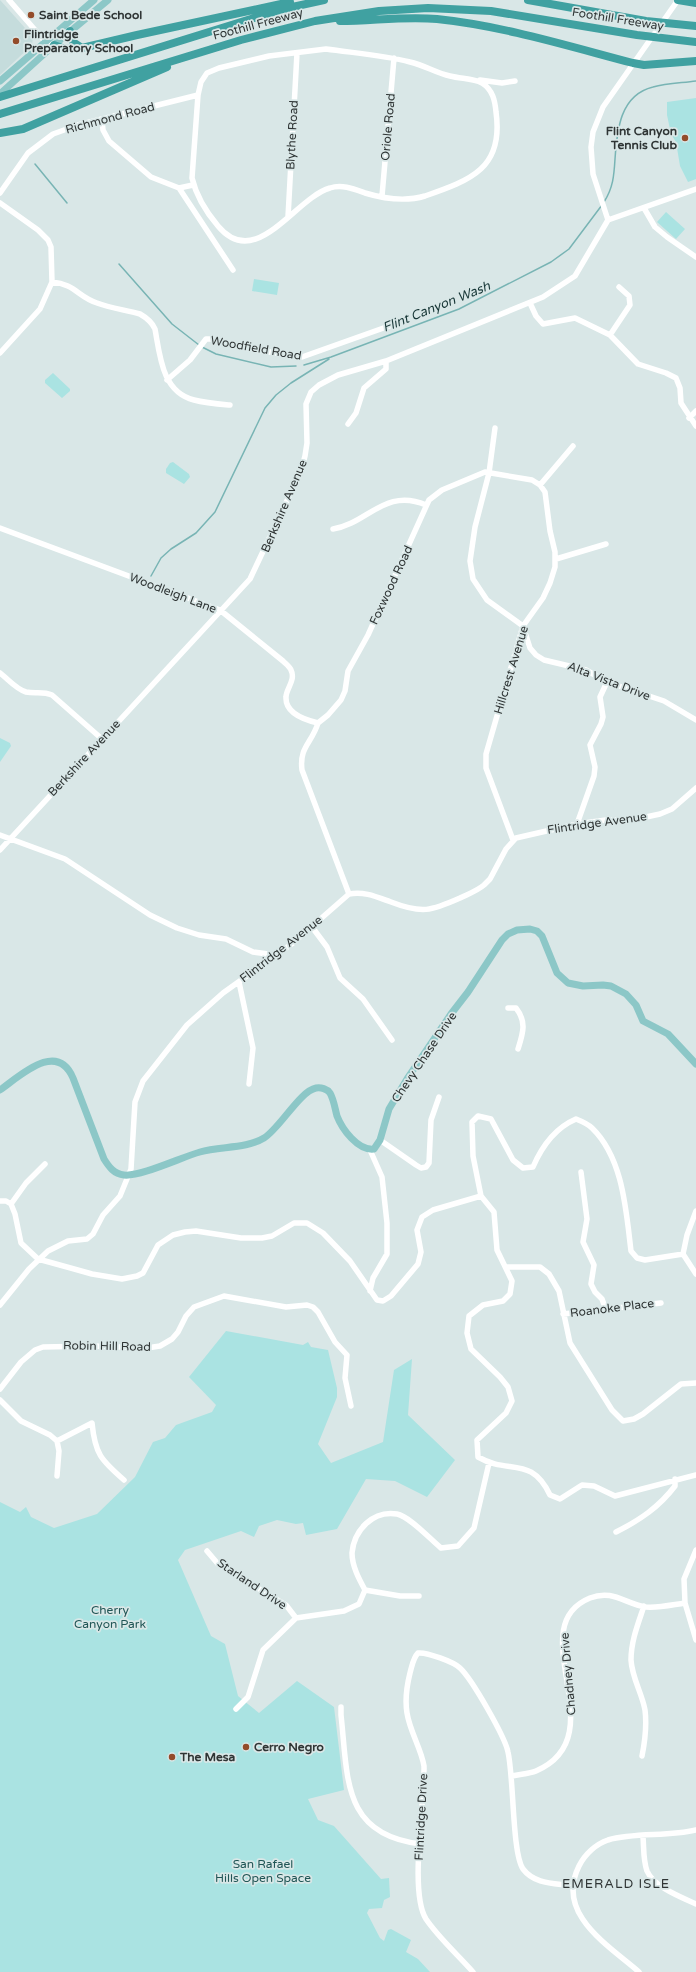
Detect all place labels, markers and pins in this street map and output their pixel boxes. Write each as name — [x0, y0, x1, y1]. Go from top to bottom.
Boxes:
place label: Saint Bede School — [39, 8, 142, 22]
marker: Saint Bede School — [26, 10, 36, 20]
place label: Flintridge Preparatory School — [24, 27, 133, 56]
marker: Flintridge Preparatory School — [11, 36, 21, 46]
place label: Flint Canyon Tennis Club — [606, 124, 677, 152]
marker: Flint Canyon Tennis Club — [680, 133, 690, 143]
place label: Cerro Negro — [254, 1740, 324, 1755]
marker: Cerro Negro — [241, 1742, 251, 1752]
place label: The Mesa — [179, 1750, 235, 1764]
marker: The Mesa — [167, 1752, 177, 1762]

